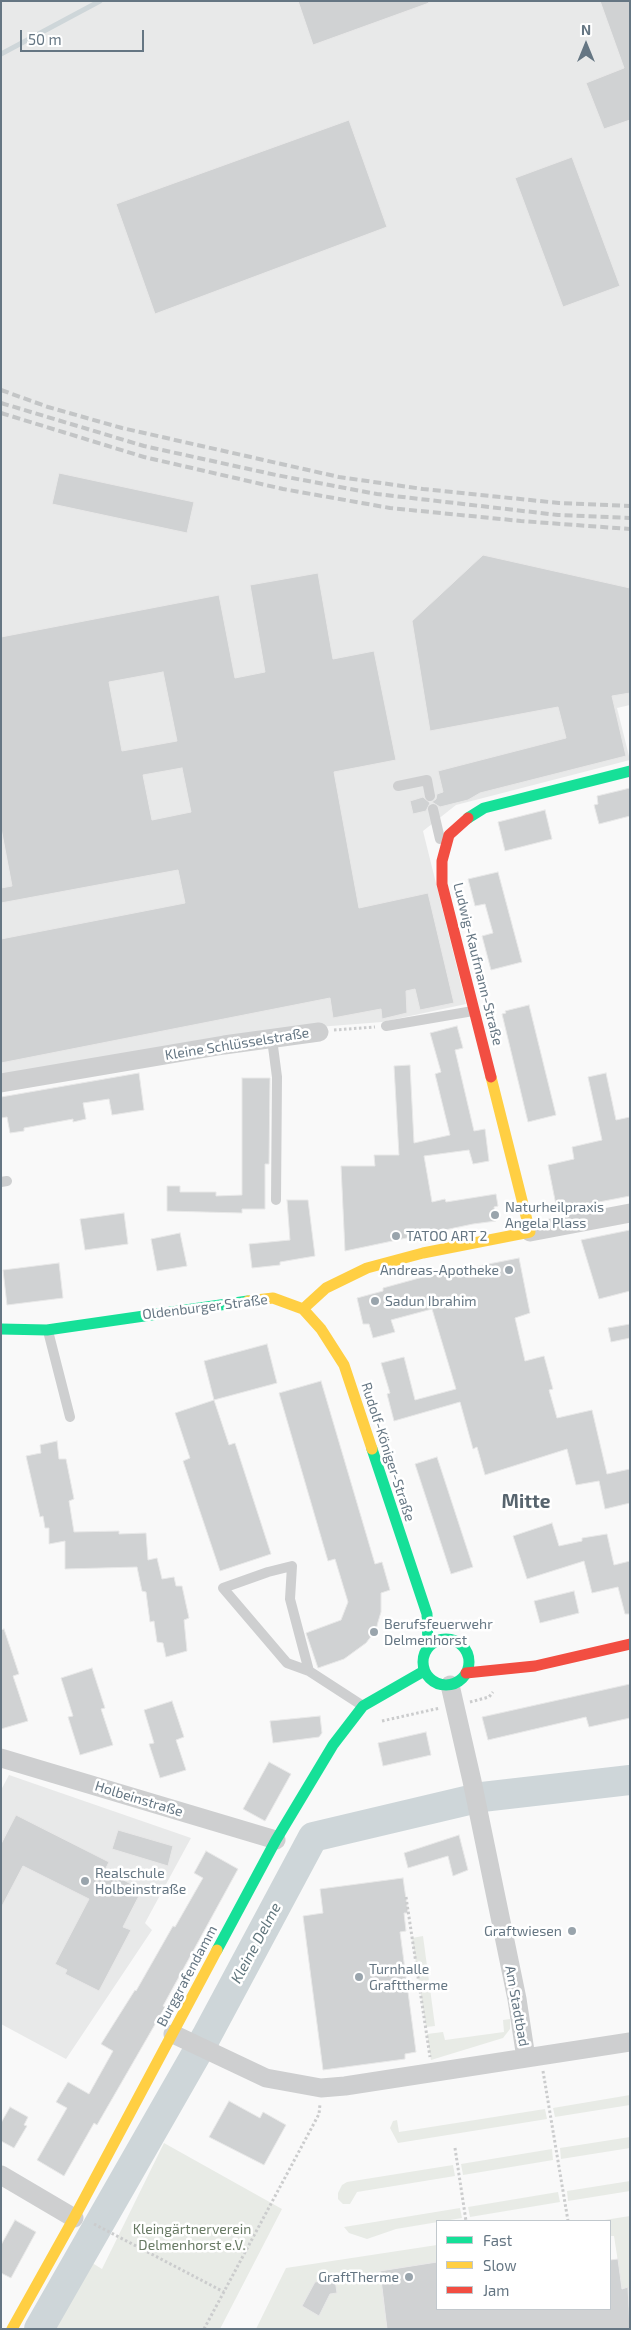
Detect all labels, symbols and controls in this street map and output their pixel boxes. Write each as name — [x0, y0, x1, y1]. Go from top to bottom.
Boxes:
scale bar — [22, 20, 146, 52]
north arrow — [561, 20, 611, 70]
text: N — [581, 21, 591, 38]
text: 50 m — [28, 30, 62, 48]
street label: Ludwig-Kaufmann-Straße — [450, 881, 506, 1047]
street label: Kleine Schlüsselstraße — [164, 1024, 310, 1064]
place label: Naturheilpraxis Angela Plass — [505, 1199, 604, 1232]
marker: Naturheilpraxis Angela Plass — [489, 1209, 501, 1221]
place label: TATOO ART 2 — [406, 1228, 487, 1244]
marker: TATOO ART 2 — [390, 1230, 402, 1242]
place label: Andreas-Apotheke — [380, 1262, 499, 1278]
marker: Andreas-Apotheke — [503, 1264, 515, 1276]
street label: Oldenburger Straße — [141, 1291, 269, 1323]
place label: Sadun Ibrahim — [385, 1293, 477, 1309]
marker: Sadun Ibrahim — [369, 1295, 381, 1307]
street label: Rudolf-Königer-Straße — [358, 1380, 418, 1524]
district label: Mitte — [502, 1491, 550, 1513]
place label: Berufsfeuerwehr Delmenhorst — [384, 1616, 493, 1648]
marker: Berufsfeuerwehr Delmenhorst — [368, 1626, 380, 1638]
street label: Holbeinstraße — [93, 1778, 185, 1820]
place label: Realschule Holbeinstraße — [95, 1865, 186, 1898]
marker: Realschule Holbeinstraße — [79, 1875, 91, 1887]
water label: Kleine Delme — [227, 1900, 285, 1986]
street label: Burggrafendamm — [153, 1923, 221, 2029]
place label: Graftwiesen — [484, 1923, 562, 1939]
marker: Graftwiesen — [566, 1925, 578, 1937]
place label: Turnhalle Grafttherme — [369, 1961, 448, 1994]
street label: Am Stadtbad — [502, 1964, 532, 2048]
marker: Turnhalle Grafttherme — [353, 1971, 365, 1983]
legend — [436, 2220, 611, 2310]
park label: Kleingärtnerverein Delmenhorst e.V. — [133, 2221, 251, 2254]
text: Fast — [483, 2231, 512, 2249]
text: Slow — [483, 2256, 517, 2274]
place label: GraftTherme — [318, 2269, 399, 2285]
marker: GraftTherme — [403, 2271, 415, 2283]
text: Jam — [483, 2281, 509, 2299]

